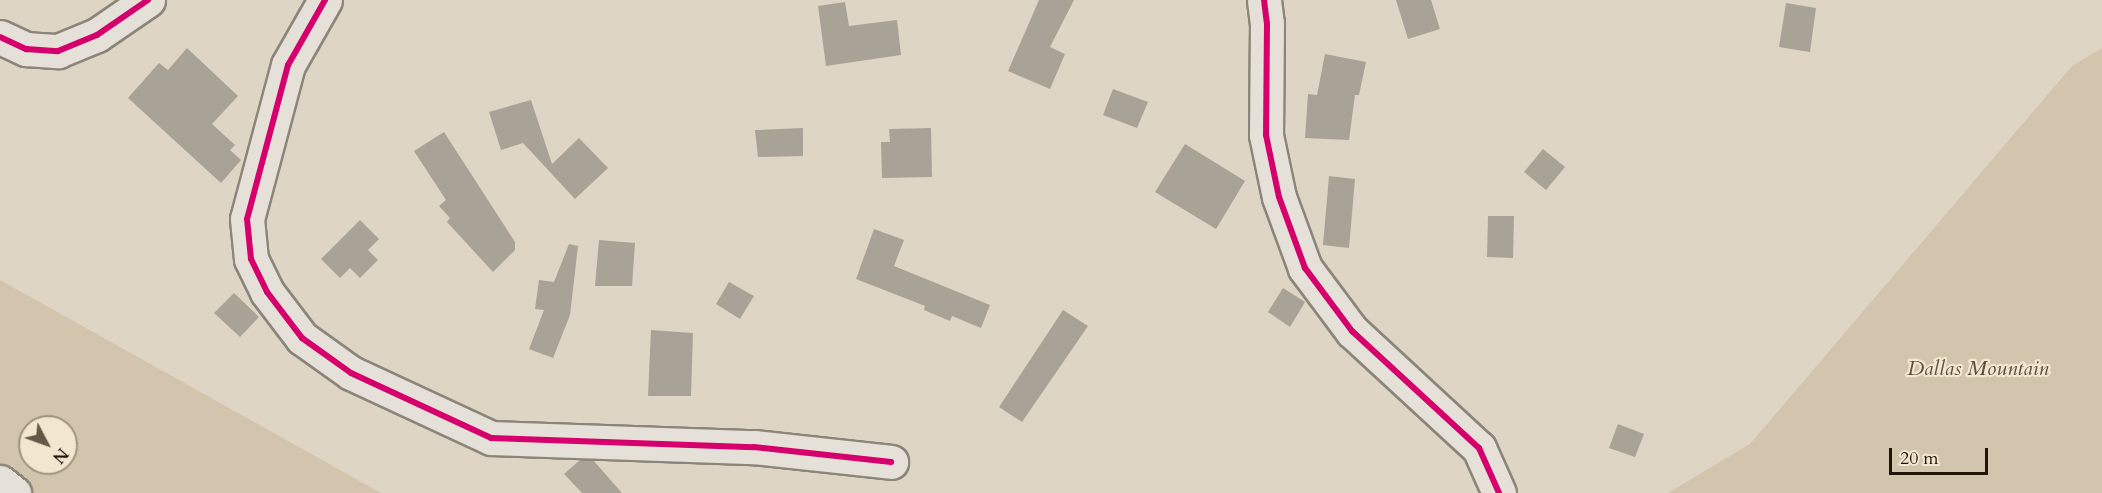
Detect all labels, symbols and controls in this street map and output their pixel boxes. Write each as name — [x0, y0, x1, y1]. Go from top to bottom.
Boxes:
park label: Dallas Mountain — [1907, 356, 2049, 382]
north arrow — [18, 415, 78, 475]
scale bar — [1892, 436, 1991, 474]
text: N — [47, 443, 73, 468]
text: 20 m — [1900, 446, 1939, 471]

